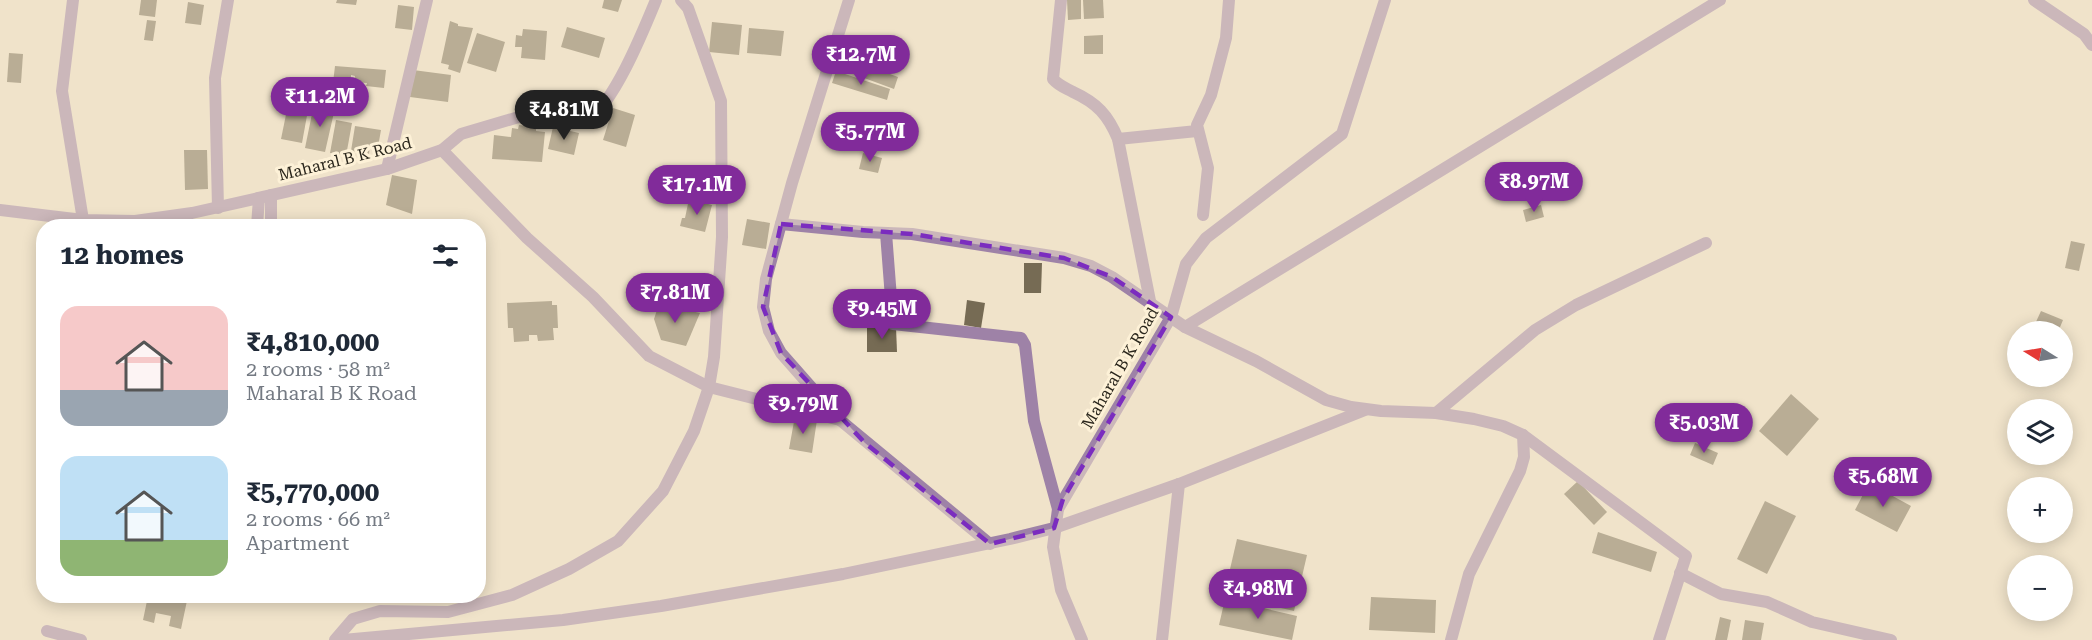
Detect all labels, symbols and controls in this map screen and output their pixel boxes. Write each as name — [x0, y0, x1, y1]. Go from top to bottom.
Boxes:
pin: ₹12.7M — [812, 35, 910, 86]
text: ₹12.7M — [826, 42, 896, 66]
pin: ₹11.2M — [271, 77, 369, 128]
text: ₹11.2M — [285, 84, 355, 108]
pin: ₹4.81M — [515, 90, 613, 141]
text: ₹4.81M — [529, 97, 599, 121]
pin: ₹5.77M — [821, 112, 919, 163]
text: ₹5.77M — [835, 119, 905, 143]
street label: Maharal B K Road — [276, 133, 414, 185]
pin: ₹8.97M — [1485, 162, 1583, 213]
pin: ₹17.1M — [648, 165, 746, 216]
text: ₹8.97M — [1499, 169, 1569, 193]
text: ₹17.1M — [662, 172, 732, 196]
icon: filters — [429, 239, 462, 272]
text: 12 homes — [60, 240, 184, 270]
pin: ₹7.81M — [626, 273, 724, 324]
text: ₹7.81M — [640, 280, 710, 304]
pin: ₹9.45M — [833, 289, 931, 340]
text: ₹9.45M — [847, 296, 917, 320]
street label: Maharal B K Road — [1078, 304, 1162, 432]
north arrow — [2007, 321, 2073, 387]
map controls — [2007, 321, 2073, 621]
text: ₹4,810,000 — [246, 327, 379, 357]
icon: home — [108, 330, 180, 402]
text: 2 rooms · 58 m² — [246, 357, 390, 381]
text: Maharal B K Road — [246, 381, 417, 405]
pin: ₹9.79M — [754, 384, 852, 435]
text: ₹9.79M — [768, 391, 838, 415]
button: layers — [2007, 399, 2073, 465]
pin: ₹5.03M — [1655, 403, 1753, 454]
text: ₹5.03M — [1669, 410, 1739, 434]
pin: ₹5.68M — [1834, 457, 1932, 508]
text: ₹5.68M — [1848, 464, 1918, 488]
text: ₹5,770,000 — [246, 477, 379, 507]
button: + — [2007, 477, 2073, 543]
icon: home — [108, 480, 180, 552]
text: 2 rooms · 66 m² — [246, 507, 390, 531]
text: Apartment — [246, 531, 349, 555]
button: − — [2007, 555, 2073, 621]
pin: ₹4.98M — [1209, 569, 1307, 620]
text: ₹4.98M — [1223, 576, 1293, 600]

